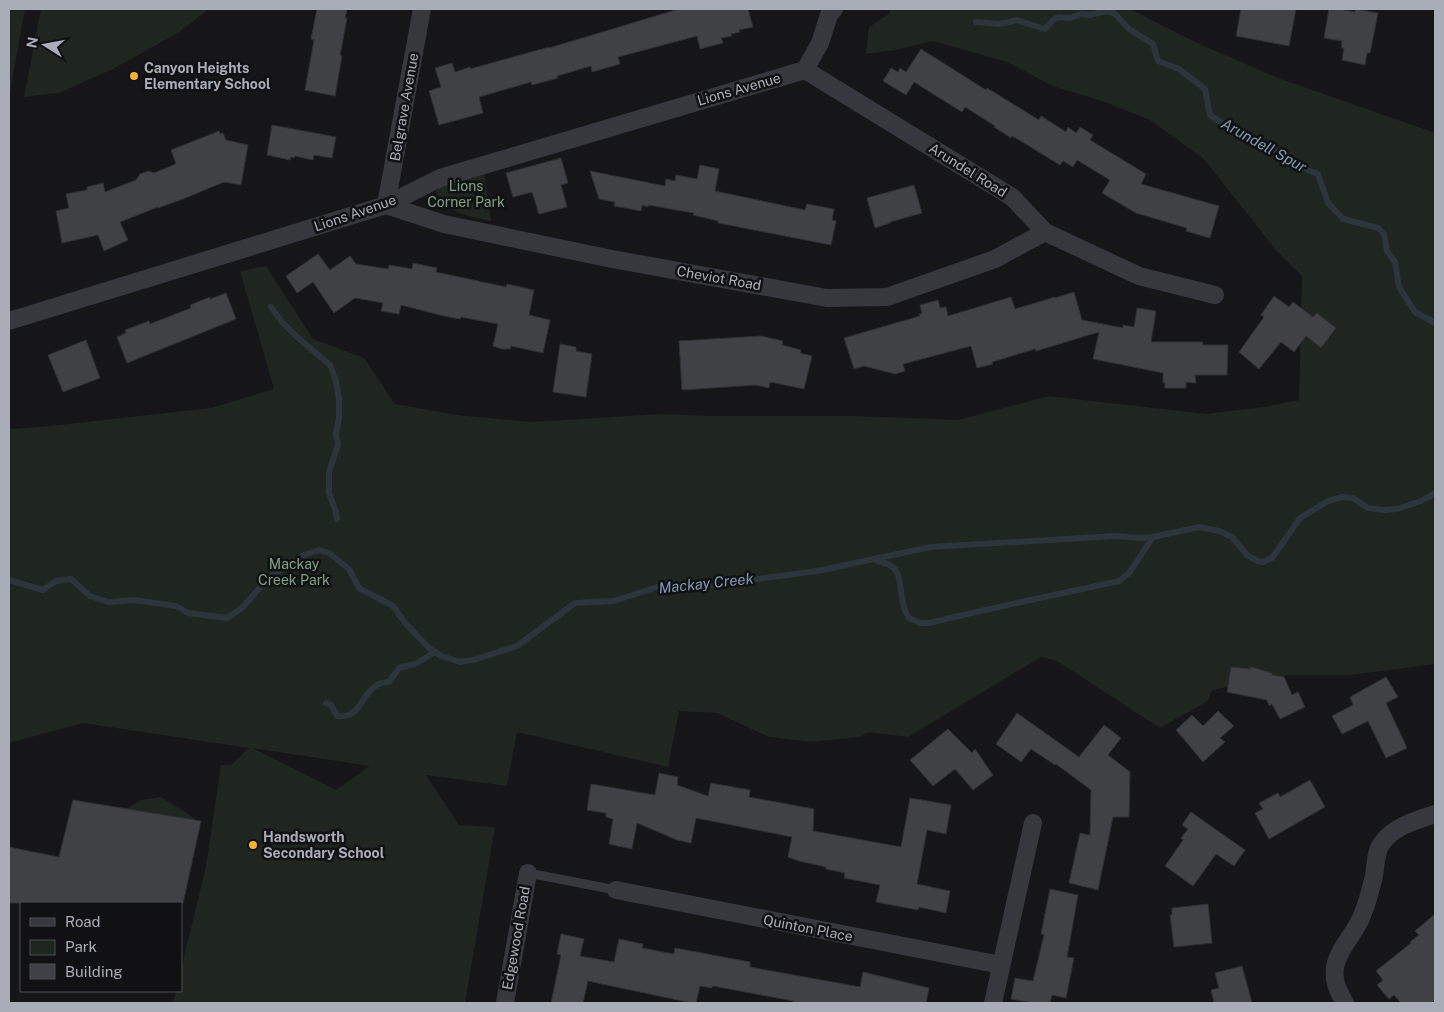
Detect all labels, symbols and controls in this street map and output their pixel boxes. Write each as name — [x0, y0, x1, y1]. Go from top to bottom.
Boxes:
north arrow — [20, 20, 70, 70]
text: N — [23, 36, 41, 49]
street label: Belgrave Avenue — [387, 52, 421, 162]
place label: Canyon Heights Elementary School — [144, 60, 271, 92]
street label: Lions Avenue — [695, 69, 783, 109]
marker: Canyon Heights Elementary School — [128, 70, 140, 82]
water label: Arundell Spur — [1219, 115, 1310, 176]
street label: Arundel Road — [926, 140, 1010, 200]
park label: Lions Corner Park — [427, 178, 505, 210]
street label: Lions Avenue — [312, 191, 398, 235]
street label: Cheviot Road — [675, 263, 763, 293]
park label: Mackay Creek Park — [258, 556, 330, 588]
water label: Mackay Creek — [658, 569, 755, 596]
place label: Handsworth Secondary School — [263, 829, 385, 861]
marker: Handsworth Secondary School — [247, 839, 259, 851]
street label: Edgewood Road — [499, 885, 533, 991]
legend — [20, 902, 182, 992]
street label: Quinton Place — [762, 911, 854, 945]
text: Road — [65, 913, 101, 930]
text: Park — [65, 938, 97, 955]
text: Building — [65, 963, 123, 980]

